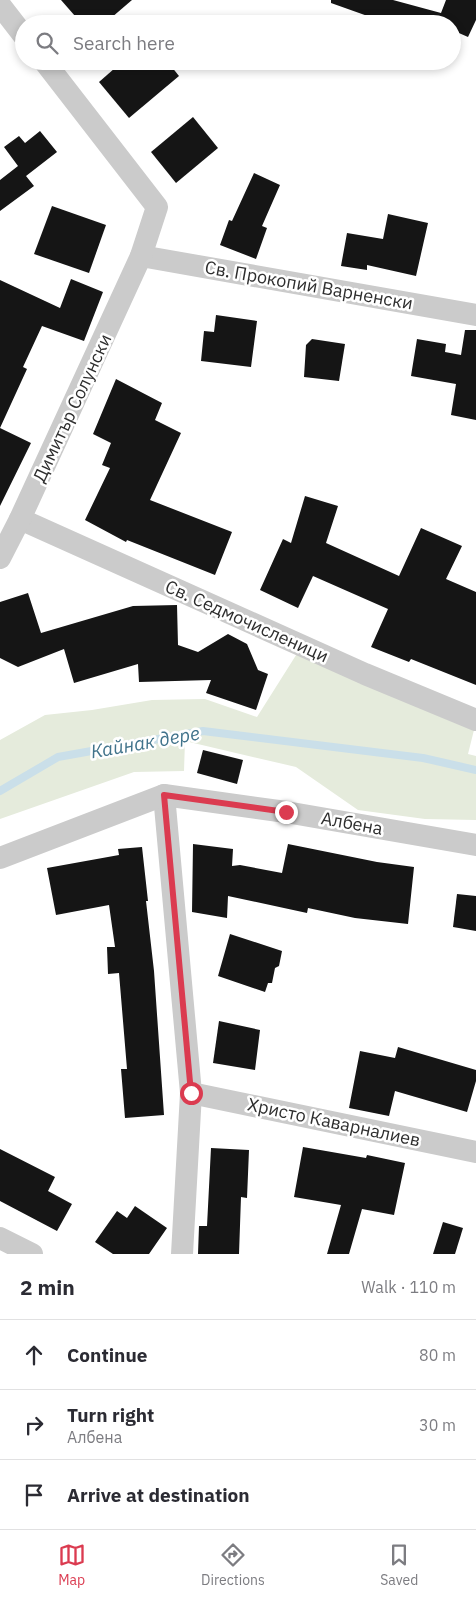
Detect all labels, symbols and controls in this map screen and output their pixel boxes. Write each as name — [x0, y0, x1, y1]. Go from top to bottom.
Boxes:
search box — [15, 15, 461, 70]
icon: search — [33, 29, 61, 57]
text: Search here — [73, 31, 175, 55]
street label: Св. Прокопий Варненски — [203, 255, 415, 315]
street label: Димитър Солунски — [28, 330, 116, 486]
street label: Св. Седмочисленици — [162, 575, 332, 667]
water label: Кайнак дере — [89, 721, 202, 763]
route end — [275, 801, 298, 824]
street label: Албена — [319, 806, 385, 840]
route start — [180, 1082, 203, 1105]
street label: Христо Каварналиев — [245, 1092, 423, 1152]
text: 2 min — [20, 1273, 75, 1301]
text: Walk · 110 m — [361, 1277, 456, 1297]
icon: ahead — [20, 1341, 48, 1369]
text: Continue — [67, 1343, 147, 1367]
text: 80 m — [419, 1345, 456, 1365]
text: Turn right — [67, 1403, 154, 1427]
icon: right — [20, 1411, 48, 1439]
text: 30 m — [419, 1415, 456, 1435]
text: Албена — [67, 1427, 122, 1447]
icon: arrive — [20, 1481, 48, 1509]
text: Arrive at destination — [67, 1483, 250, 1507]
tab: Map — [58, 1541, 86, 1589]
tab: Directions — [201, 1541, 265, 1589]
tab: Saved — [380, 1541, 418, 1589]

